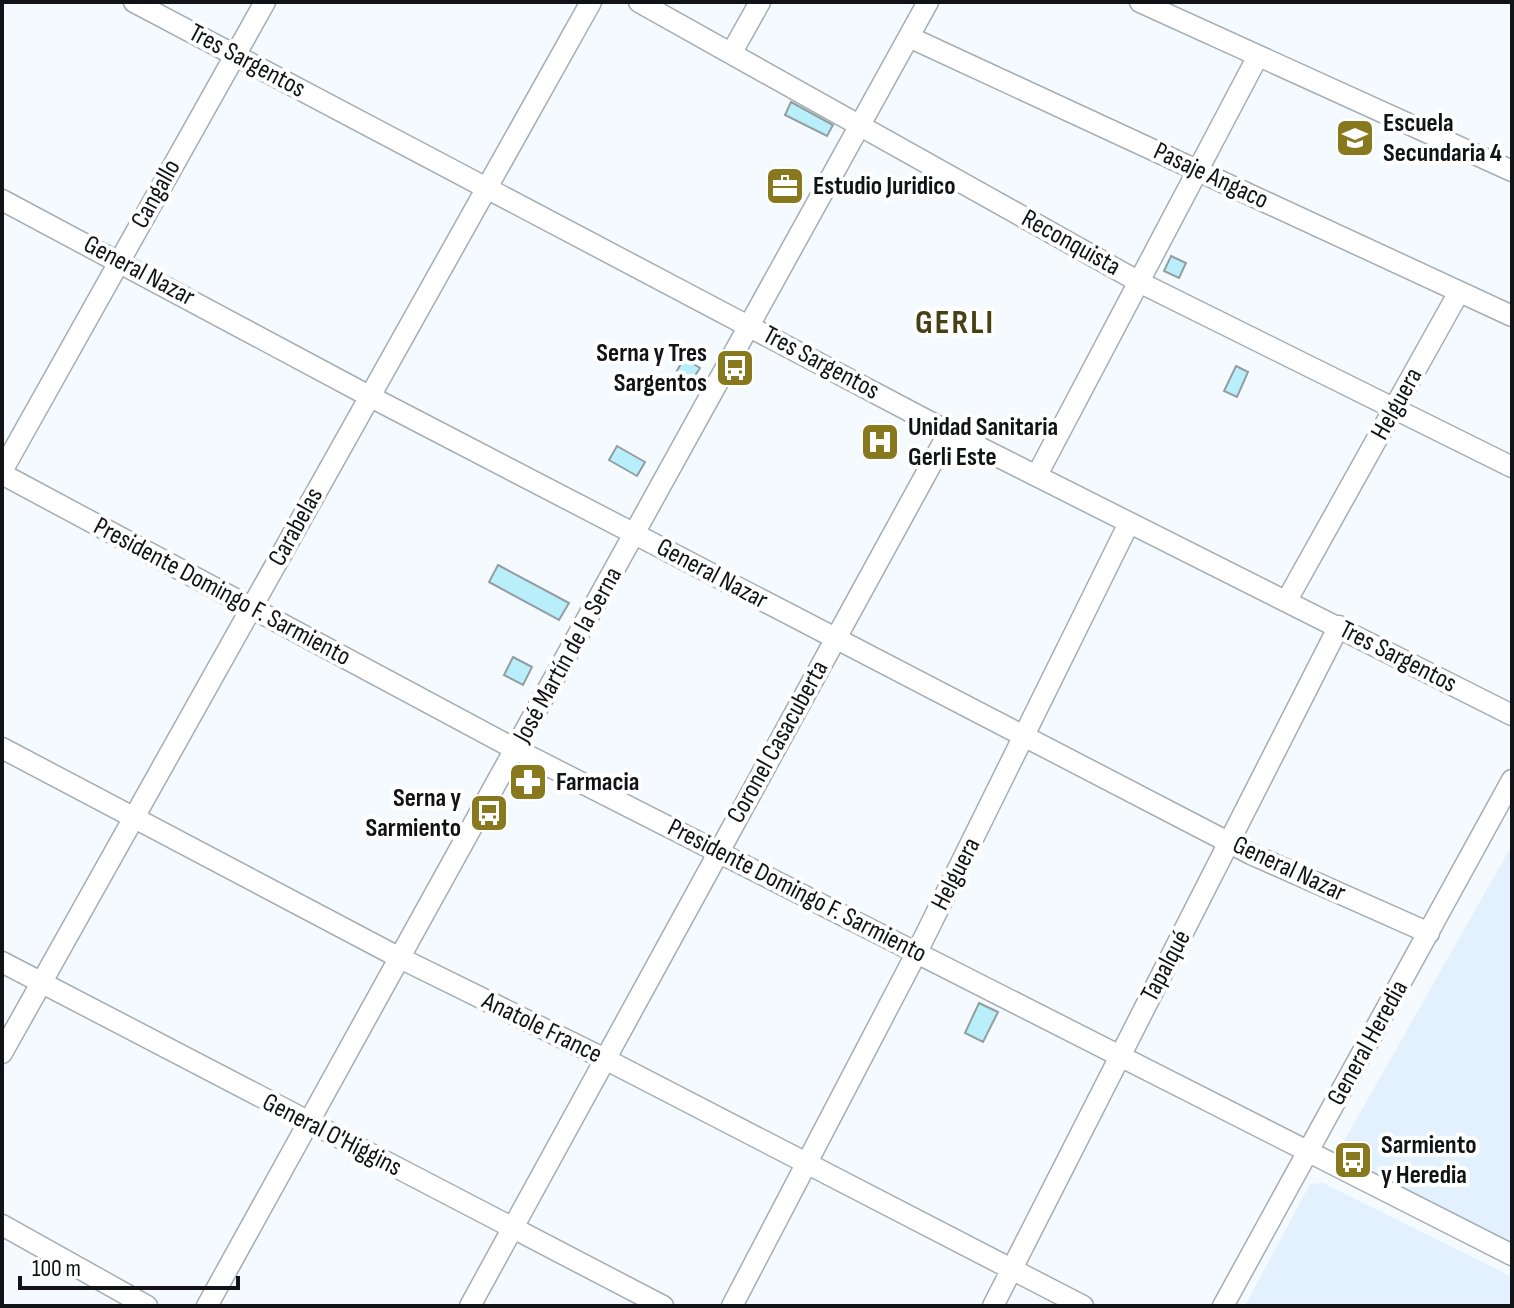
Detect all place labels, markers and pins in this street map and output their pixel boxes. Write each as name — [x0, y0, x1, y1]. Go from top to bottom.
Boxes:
place label: Escuela Secundaria 4 — [1383, 108, 1502, 169]
school or university icon: Escuela Secundaria 4 — [1334, 117, 1376, 159]
office icon: Estudio Juridico — [764, 165, 806, 207]
place label: Estudio Juridico — [813, 171, 956, 202]
place label: Serna y Tres Sargentos — [596, 338, 707, 399]
bus stop icon: Serna y Tres Sargentos — [714, 347, 756, 389]
place label: Unidad Sanitaria Gerli Este — [908, 412, 1058, 473]
hospital icon: Unidad Sanitaria Gerli Este — [859, 421, 901, 463]
pharmacy icon: Farmacia — [507, 761, 549, 803]
place label: Farmacia — [556, 767, 639, 798]
place label: Serna y Sarmiento — [365, 783, 461, 844]
bus stop icon: Serna y Sarmiento — [468, 792, 510, 834]
place label: Sarmiento y Heredia — [1381, 1130, 1477, 1191]
bus stop icon: Sarmiento y Heredia — [1332, 1139, 1374, 1181]

